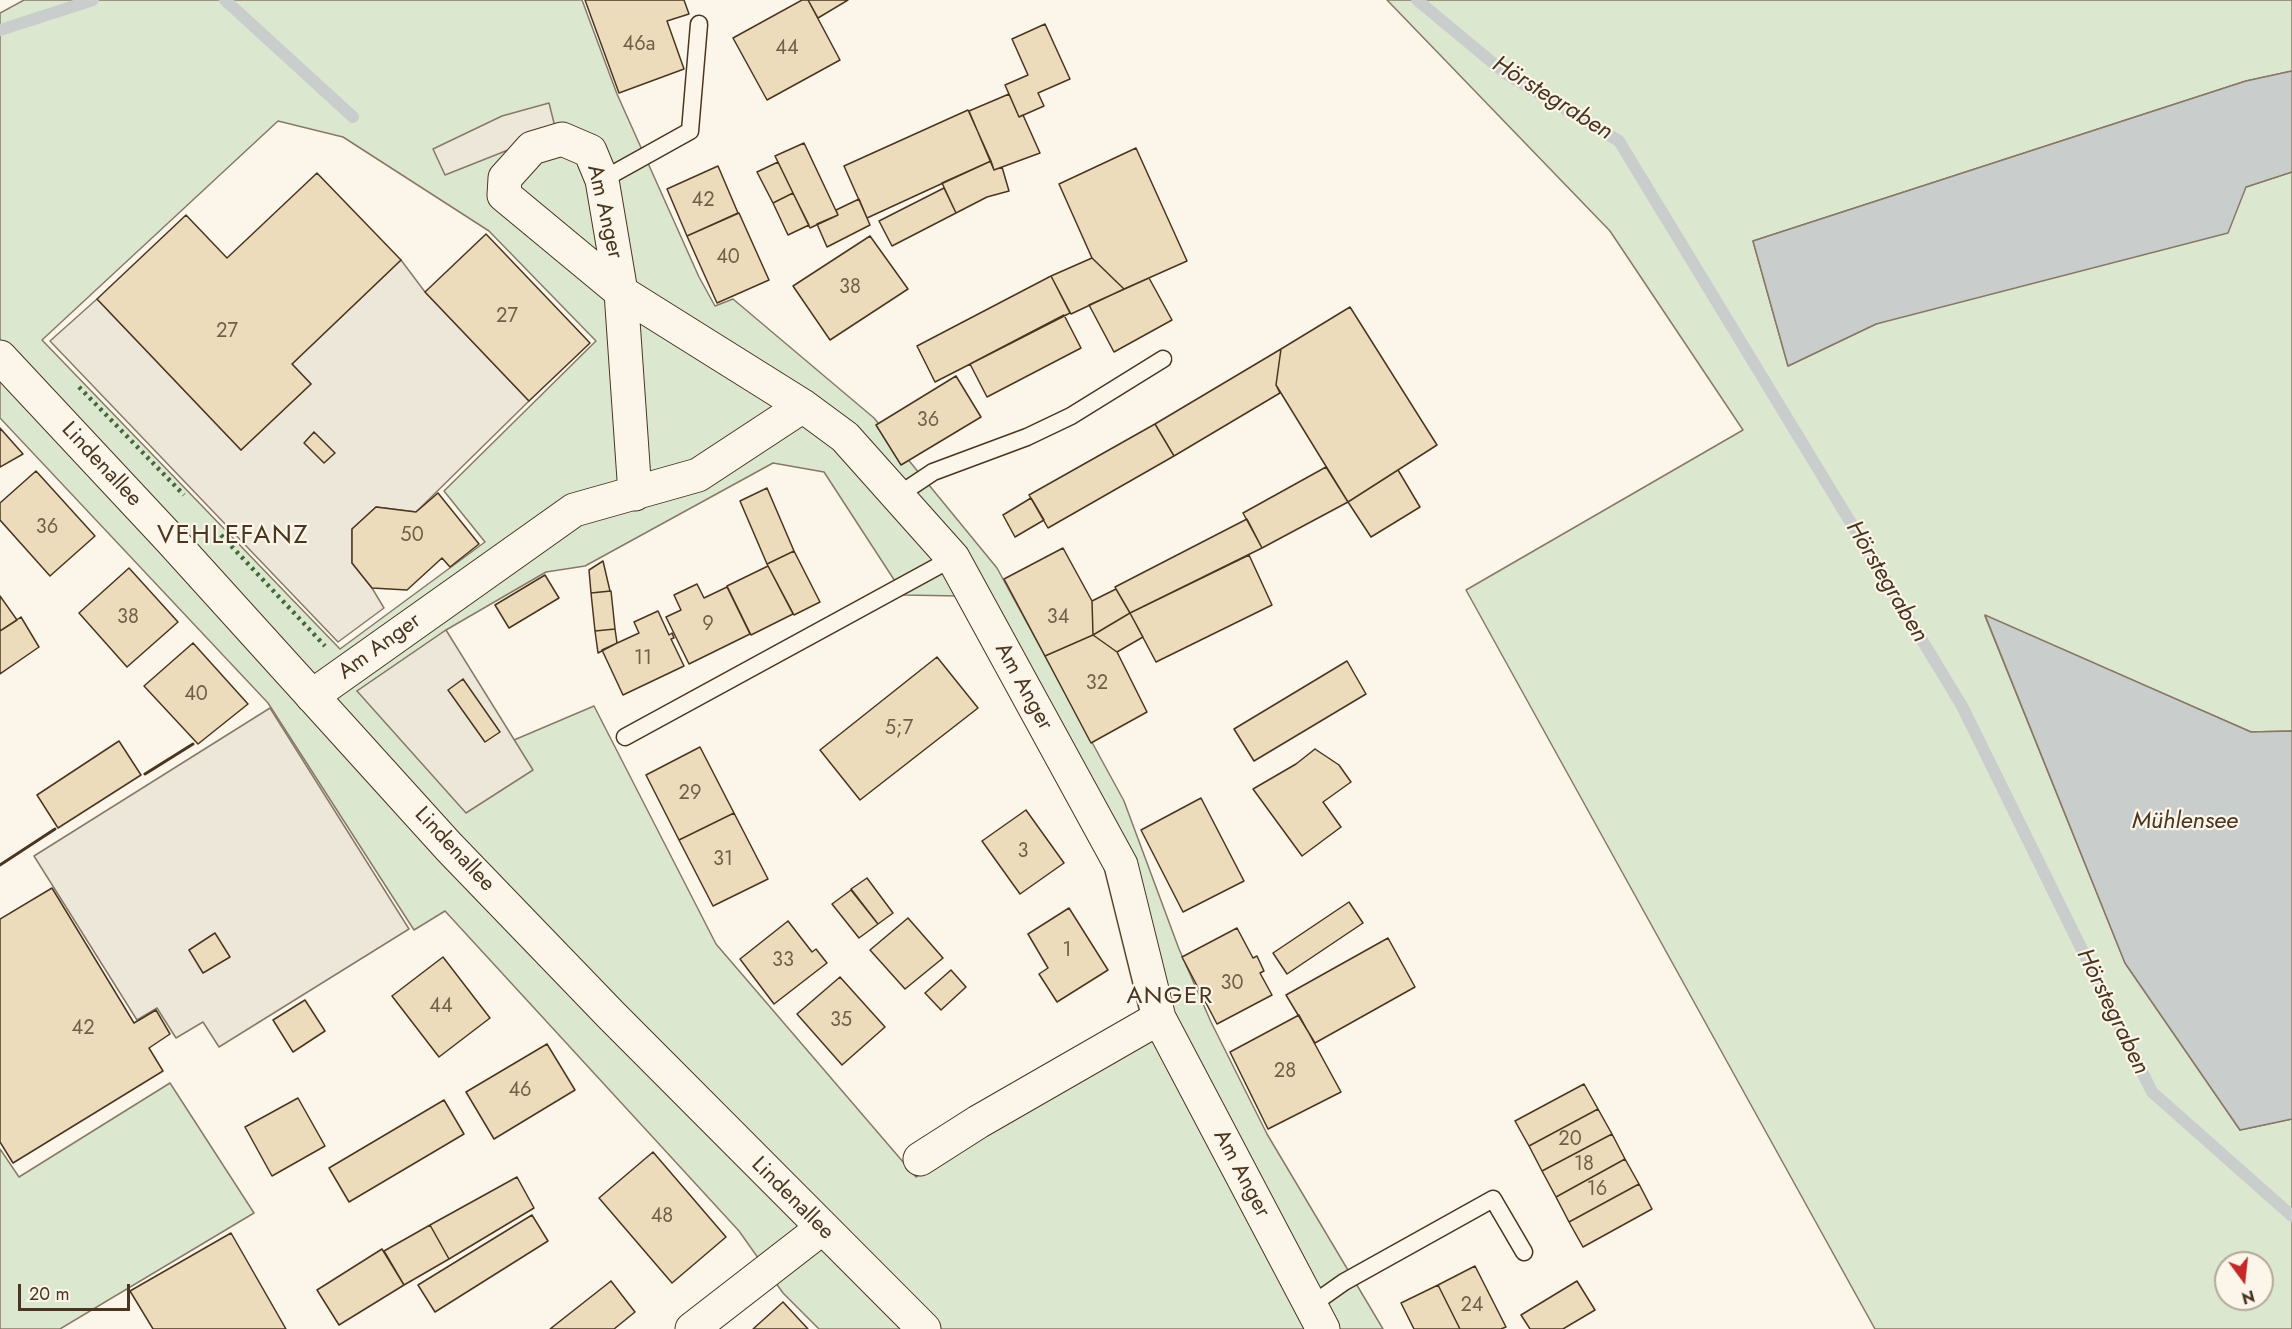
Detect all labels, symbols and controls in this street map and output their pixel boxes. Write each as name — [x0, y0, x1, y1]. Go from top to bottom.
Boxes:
house number: 46a — [623, 33, 655, 57]
house number: 44 — [775, 37, 799, 61]
water label: Hörstegraben — [1487, 51, 1617, 147]
street label: Am Anger — [580, 162, 628, 262]
house number: 42 — [691, 189, 715, 213]
house number: 40 — [716, 246, 740, 270]
house number: 38 — [839, 276, 861, 300]
house number: 27 — [496, 305, 518, 329]
house number: 27 — [216, 320, 238, 344]
house number: 36 — [917, 409, 939, 433]
street label: Lindenallee — [55, 417, 147, 513]
house number: 36 — [36, 516, 58, 540]
water label: Hörstegraben — [1839, 516, 1933, 648]
district label: VEHLEFANZ — [157, 521, 309, 553]
house number: 50 — [400, 524, 424, 548]
house number: 38 — [117, 606, 139, 630]
house number: 34 — [1047, 606, 1069, 630]
street label: Am Anger — [334, 608, 426, 686]
house number: 9 — [702, 613, 714, 637]
street label: Am Anger — [988, 639, 1058, 735]
house number: 11 — [634, 647, 652, 671]
house number: 32 — [1086, 672, 1108, 696]
house number: 40 — [184, 683, 208, 707]
house number: 5;7 — [885, 717, 913, 741]
house number: 29 — [679, 782, 701, 806]
street label: Lindenallee — [408, 802, 500, 898]
water label: Mühlensee — [2132, 808, 2238, 836]
house number: 3 — [1018, 840, 1028, 864]
house number: 31 — [713, 848, 733, 872]
house number: 1 — [1063, 939, 1071, 963]
water label: Hörstegraben — [2069, 944, 2155, 1080]
house number: 33 — [772, 949, 794, 973]
house number: 30 — [1221, 972, 1243, 996]
district label: ANGER — [1126, 983, 1214, 1011]
house number: 44 — [429, 995, 453, 1019]
house number: 35 — [830, 1009, 852, 1033]
house number: 42 — [71, 1017, 95, 1041]
house number: 28 — [1274, 1060, 1296, 1084]
house number: 46 — [508, 1079, 532, 1103]
street label: Am Anger — [1207, 1126, 1275, 1222]
house number: 20 — [1558, 1128, 1582, 1152]
street label: Lindenallee — [745, 1152, 839, 1246]
house number: 18 — [1574, 1153, 1594, 1177]
house number: 16 — [1587, 1178, 1607, 1202]
house number: 48 — [651, 1205, 673, 1229]
north arrow — [2214, 1251, 2274, 1311]
scale bar — [21, 1272, 134, 1310]
text: 20 m — [29, 1281, 69, 1307]
text: N — [2239, 1284, 2257, 1310]
house number: 24 — [1460, 1294, 1484, 1318]

